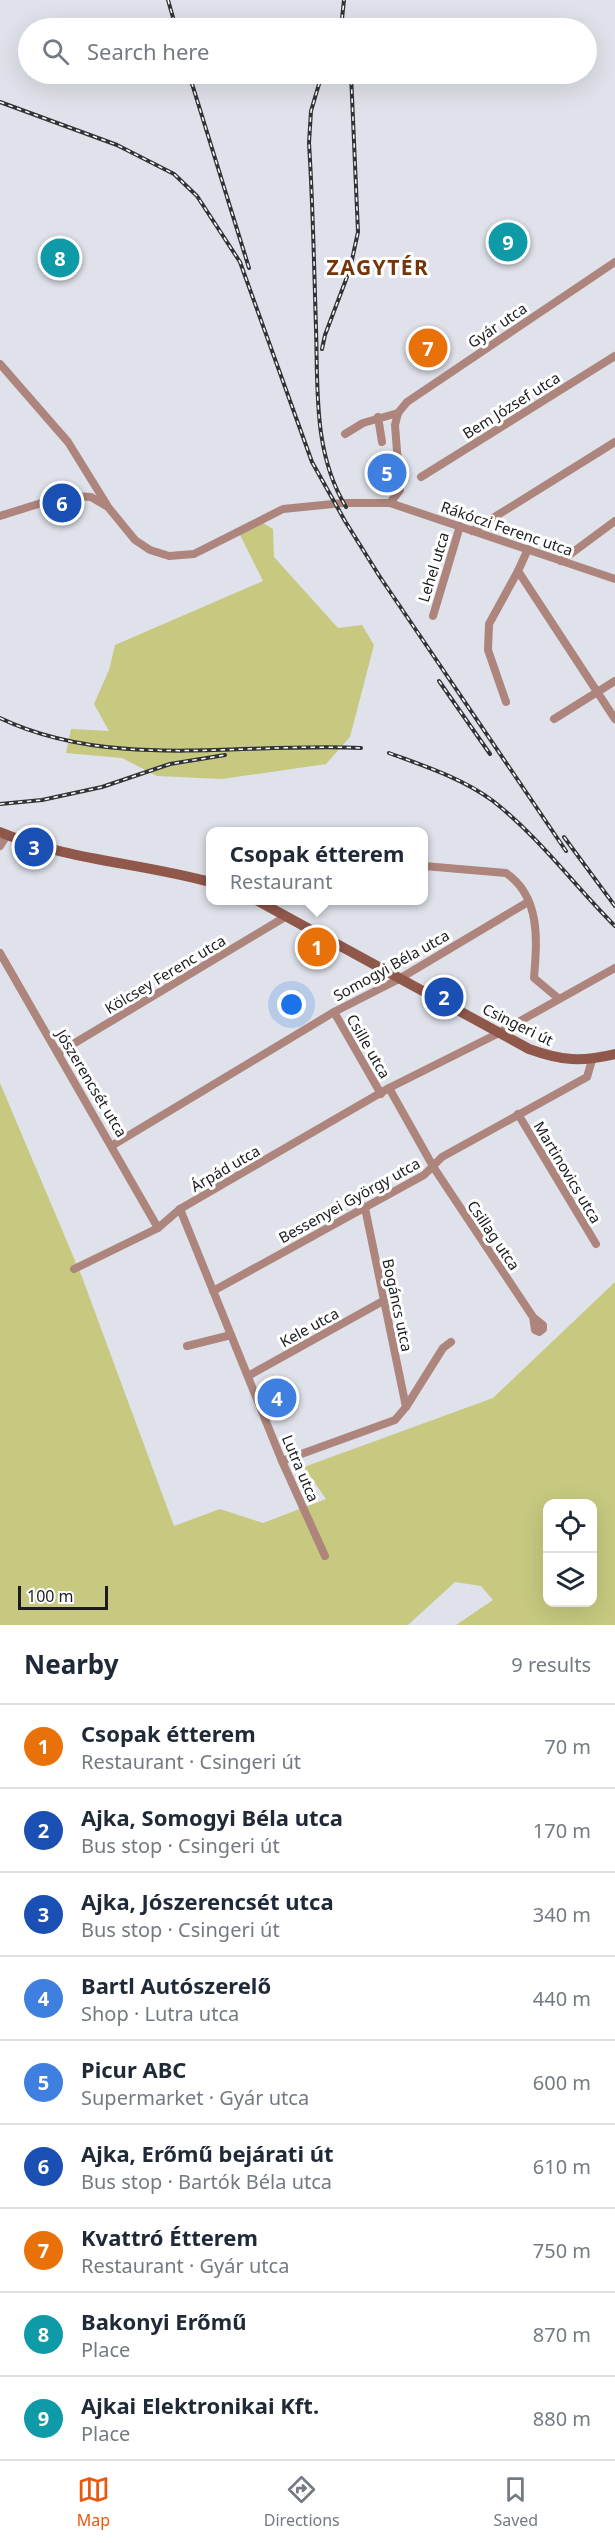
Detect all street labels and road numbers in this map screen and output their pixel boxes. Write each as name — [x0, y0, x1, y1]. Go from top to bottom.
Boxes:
street label: Gyár utca — [463, 298, 531, 352]
street label: Bem József utca — [459, 367, 563, 443]
street label: Rákóczi Ferenc utca — [438, 496, 576, 560]
street label: Lehel utca — [413, 530, 453, 604]
street label: Somogyi Béla utca — [329, 925, 453, 1005]
street label: Kölcsey Ferenc utca — [101, 930, 229, 1018]
street label: Csingeri út — [479, 998, 557, 1050]
street label: Csille utca — [343, 1010, 395, 1082]
street label: Jószerencsét utca — [51, 1024, 132, 1140]
street label: Martinovics utca — [530, 1117, 606, 1227]
street label: Árpád utca — [187, 1140, 263, 1196]
street label: Bessenyei György utca — [275, 1153, 423, 1247]
street label: Csillag utca — [463, 1196, 525, 1274]
street label: Bogáncs utca — [378, 1257, 418, 1353]
street label: Kele utca — [276, 1303, 342, 1351]
street label: Lutra utca — [278, 1431, 324, 1505]

